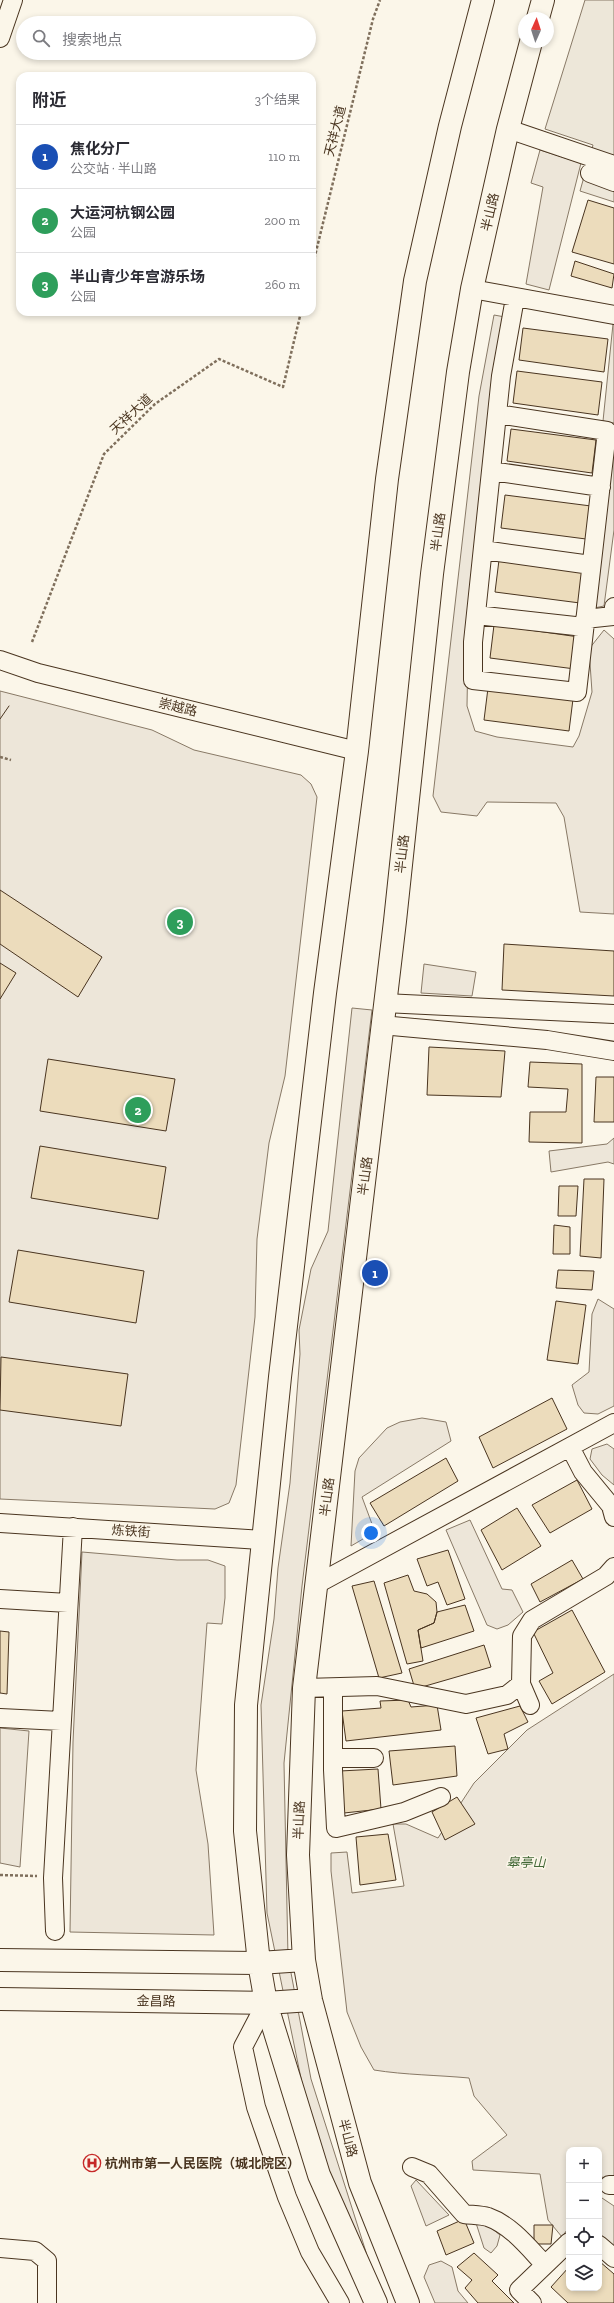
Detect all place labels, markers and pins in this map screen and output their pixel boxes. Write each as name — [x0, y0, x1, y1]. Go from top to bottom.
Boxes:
pin: 3 — [167, 907, 193, 937]
pin: 2 — [125, 1095, 151, 1125]
pin: 1 — [362, 1258, 388, 1288]
hospital icon: 杭州市第一人民医院（城北院区） — [82, 2153, 102, 2173]
place label: 杭州市第一人民医院（城北院区） — [105, 2156, 300, 2171]

